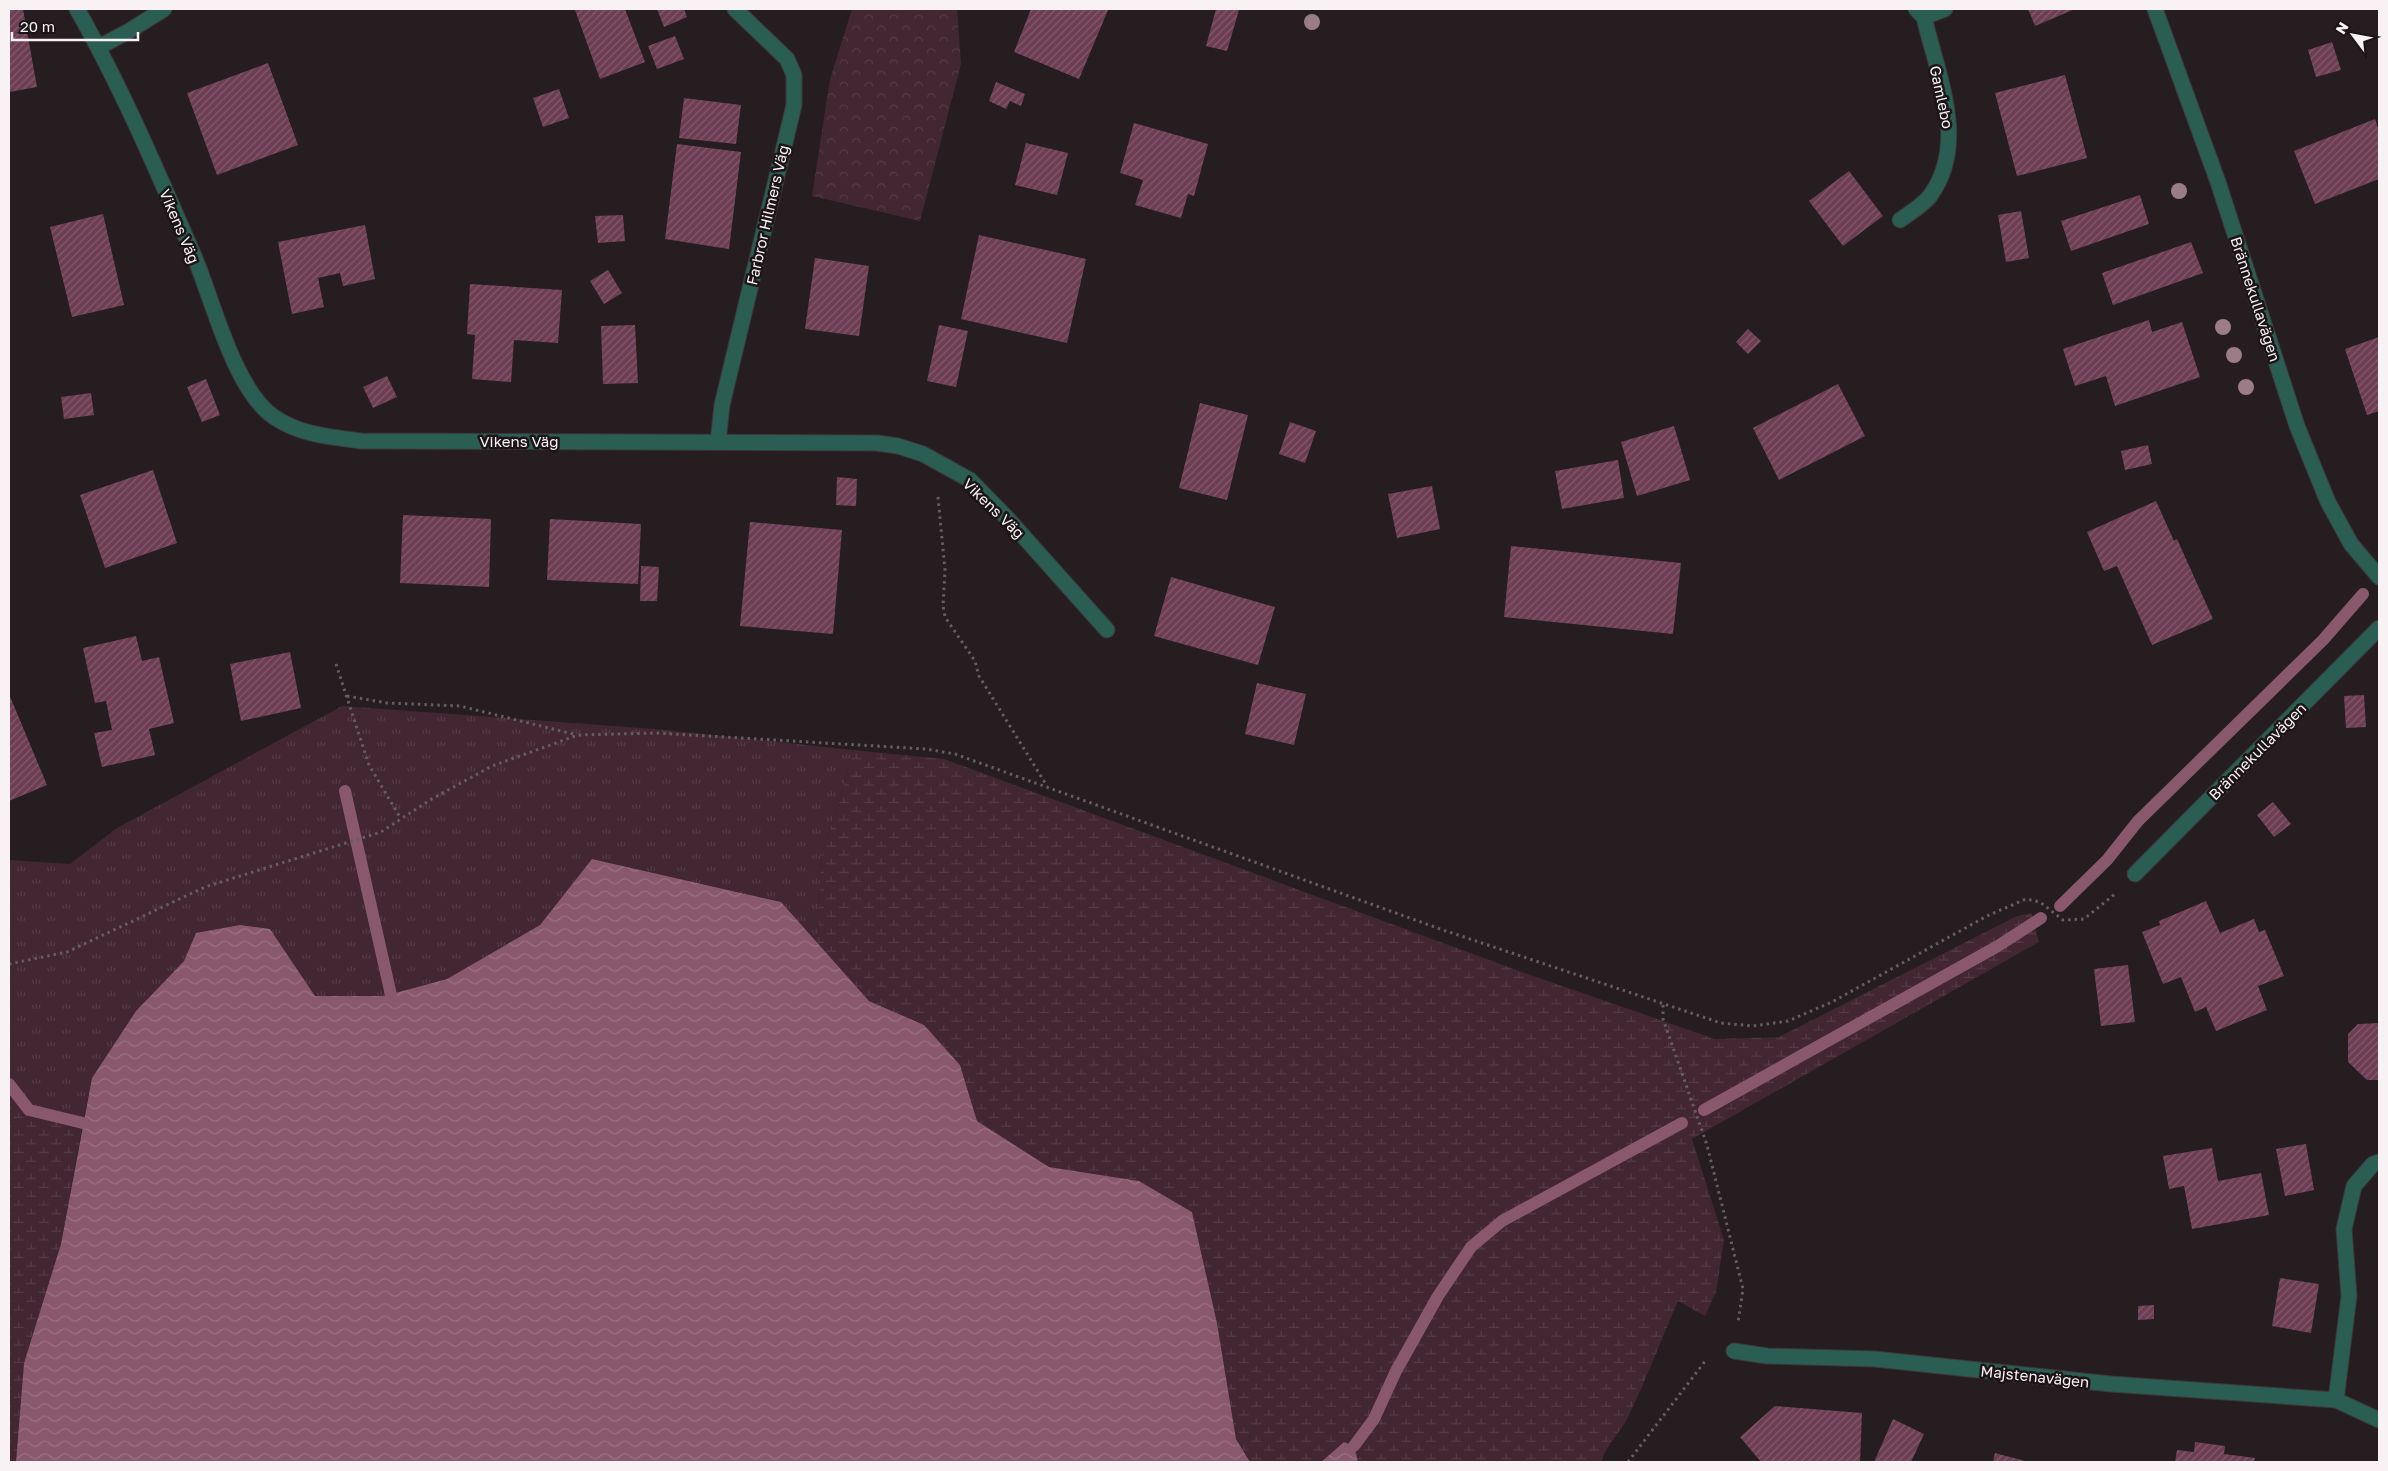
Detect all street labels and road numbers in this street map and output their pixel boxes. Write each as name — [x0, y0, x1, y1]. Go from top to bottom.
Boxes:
street label: Gamlebo — [1927, 64, 1957, 130]
street label: Farbror Hilmers Väg — [742, 143, 792, 287]
street label: Vikens Väg — [156, 186, 204, 266]
street label: Brännekullavägen — [2227, 234, 2285, 364]
street label: Vikens Väg — [480, 432, 558, 450]
street label: Vikens Väg — [959, 474, 1029, 542]
street label: Brännekullavägen — [2205, 699, 2309, 803]
street label: Majstenavägen — [1980, 1361, 2090, 1391]

